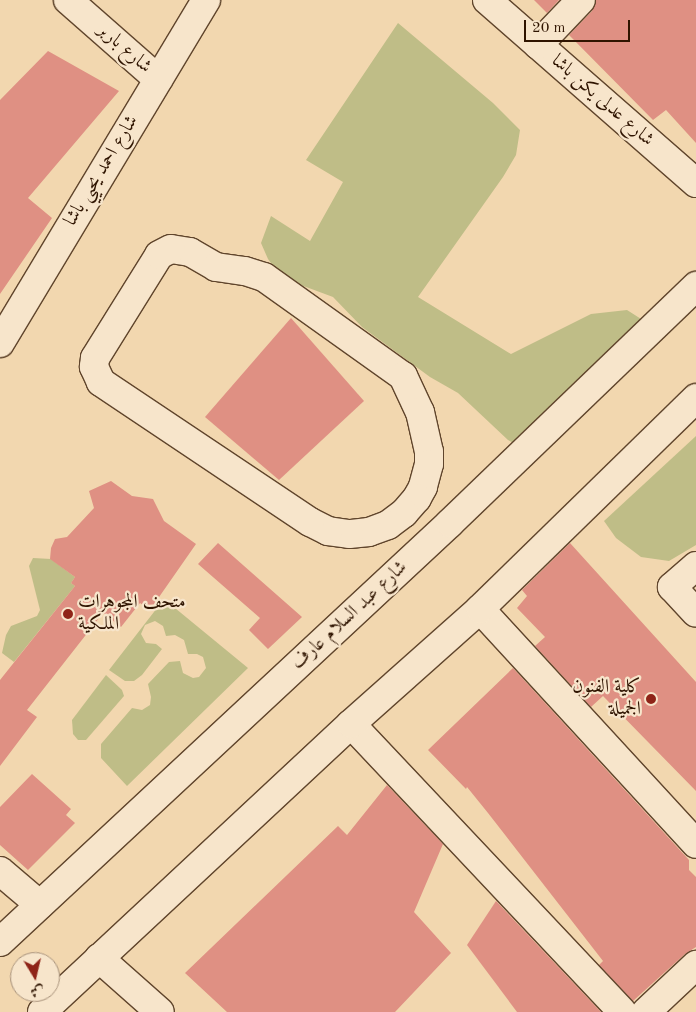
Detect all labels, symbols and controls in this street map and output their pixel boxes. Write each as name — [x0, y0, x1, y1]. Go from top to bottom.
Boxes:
scale bar — [526, 10, 632, 42]
street label: شارع باربر — [92, 19, 156, 79]
text: 20 m — [532, 21, 566, 36]
street label: شارع عدلى يكن باشا — [546, 50, 658, 152]
street label: شارع احمد يحيي باشا — [60, 112, 144, 230]
street label: شارع عبد السلام عارف — [288, 557, 412, 675]
place label: متحف المجوهرات الملكية — [78, 592, 186, 636]
marker: متحف المجوهرات الملكية — [62, 608, 74, 620]
place label: كلية الفنون الجميلة — [572, 677, 641, 721]
marker: كلية الفنون الجميلة — [645, 693, 657, 705]
north arrow — [10, 952, 60, 1002]
text: ش — [29, 983, 45, 999]

